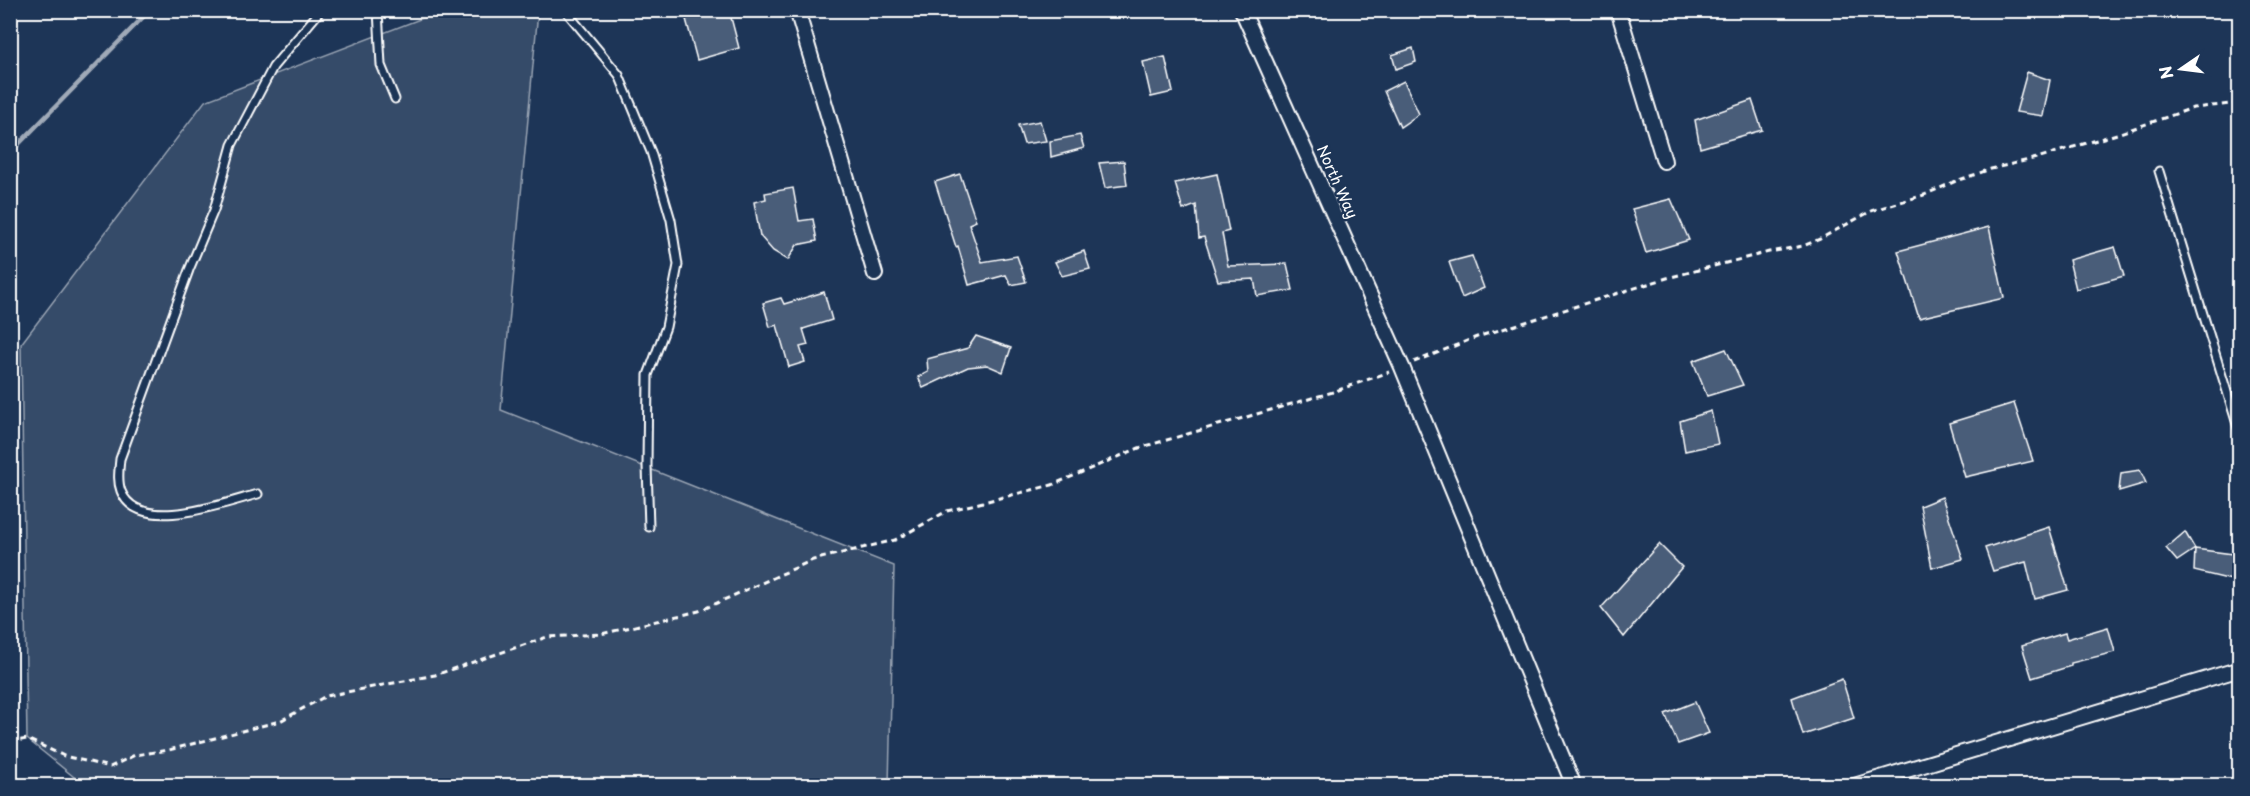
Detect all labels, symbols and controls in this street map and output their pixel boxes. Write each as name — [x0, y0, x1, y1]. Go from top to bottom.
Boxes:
north arrow — [2151, 39, 2211, 99]
text: N — [2152, 64, 2179, 82]
street label: North Way — [1312, 141, 1365, 222]

